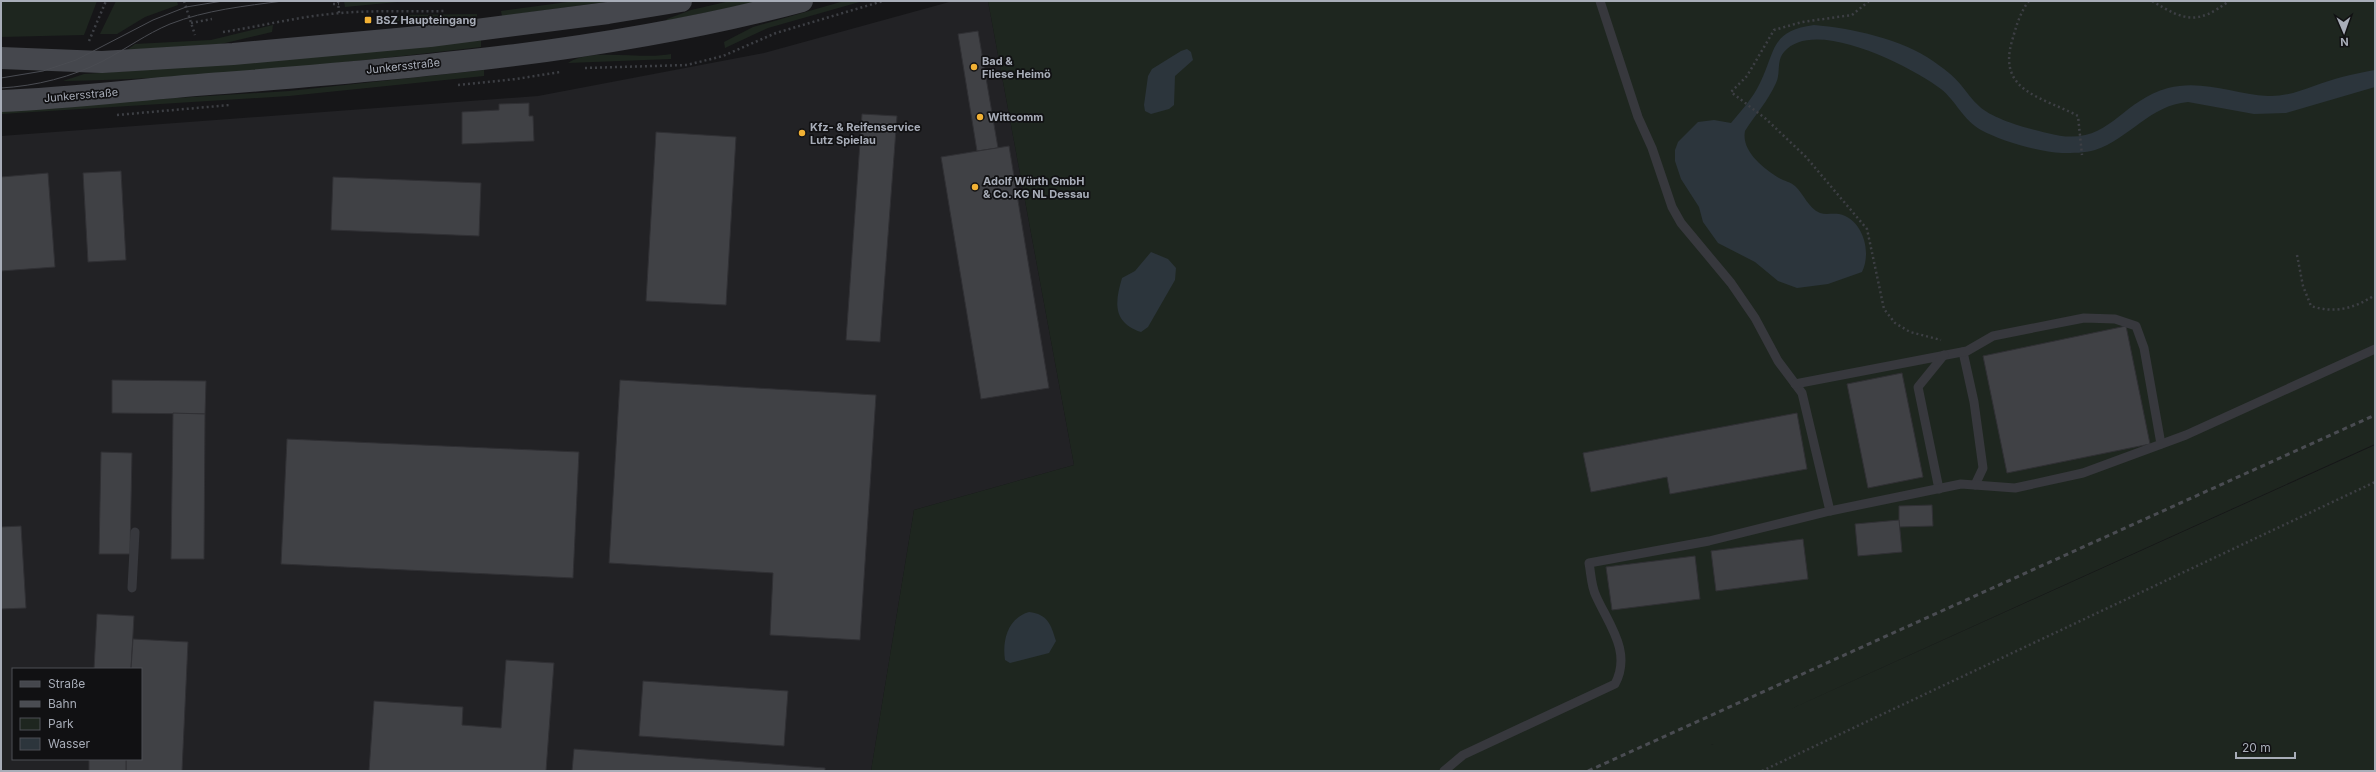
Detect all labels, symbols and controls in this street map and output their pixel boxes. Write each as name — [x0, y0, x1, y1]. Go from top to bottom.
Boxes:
north arrow — [2324, 12, 2364, 52]
place label: BSZ Haupteingang — [376, 13, 476, 27]
marker: BSZ Haupteingang — [363, 15, 373, 25]
text: N — [2340, 35, 2349, 49]
place label: Bad & Fliese Heimö — [982, 54, 1051, 81]
street label: Junkersstraße — [365, 55, 441, 77]
marker: Bad & Fliese Heimö — [969, 62, 979, 72]
street label: Junkersstraße — [43, 85, 119, 105]
place label: Wittcomm — [988, 110, 1043, 124]
marker: Wittcomm — [975, 112, 985, 122]
place label: Kfz- & Reifenservice Lutz Spielau — [810, 120, 921, 147]
marker: Kfz- & Reifenservice Lutz Spielau — [797, 128, 807, 138]
place label: Adolf Würth GmbH & Co. KG NL Dessau — [983, 174, 1090, 201]
marker: Adolf Würth GmbH & Co. KG NL Dessau — [970, 182, 980, 192]
legend — [12, 668, 142, 760]
text: Straße — [48, 676, 85, 691]
text: Bahn — [48, 696, 77, 711]
text: Park — [48, 716, 74, 731]
scale bar — [2236, 734, 2295, 760]
text: Wasser — [48, 736, 91, 751]
text: 20 m — [2242, 740, 2271, 755]

